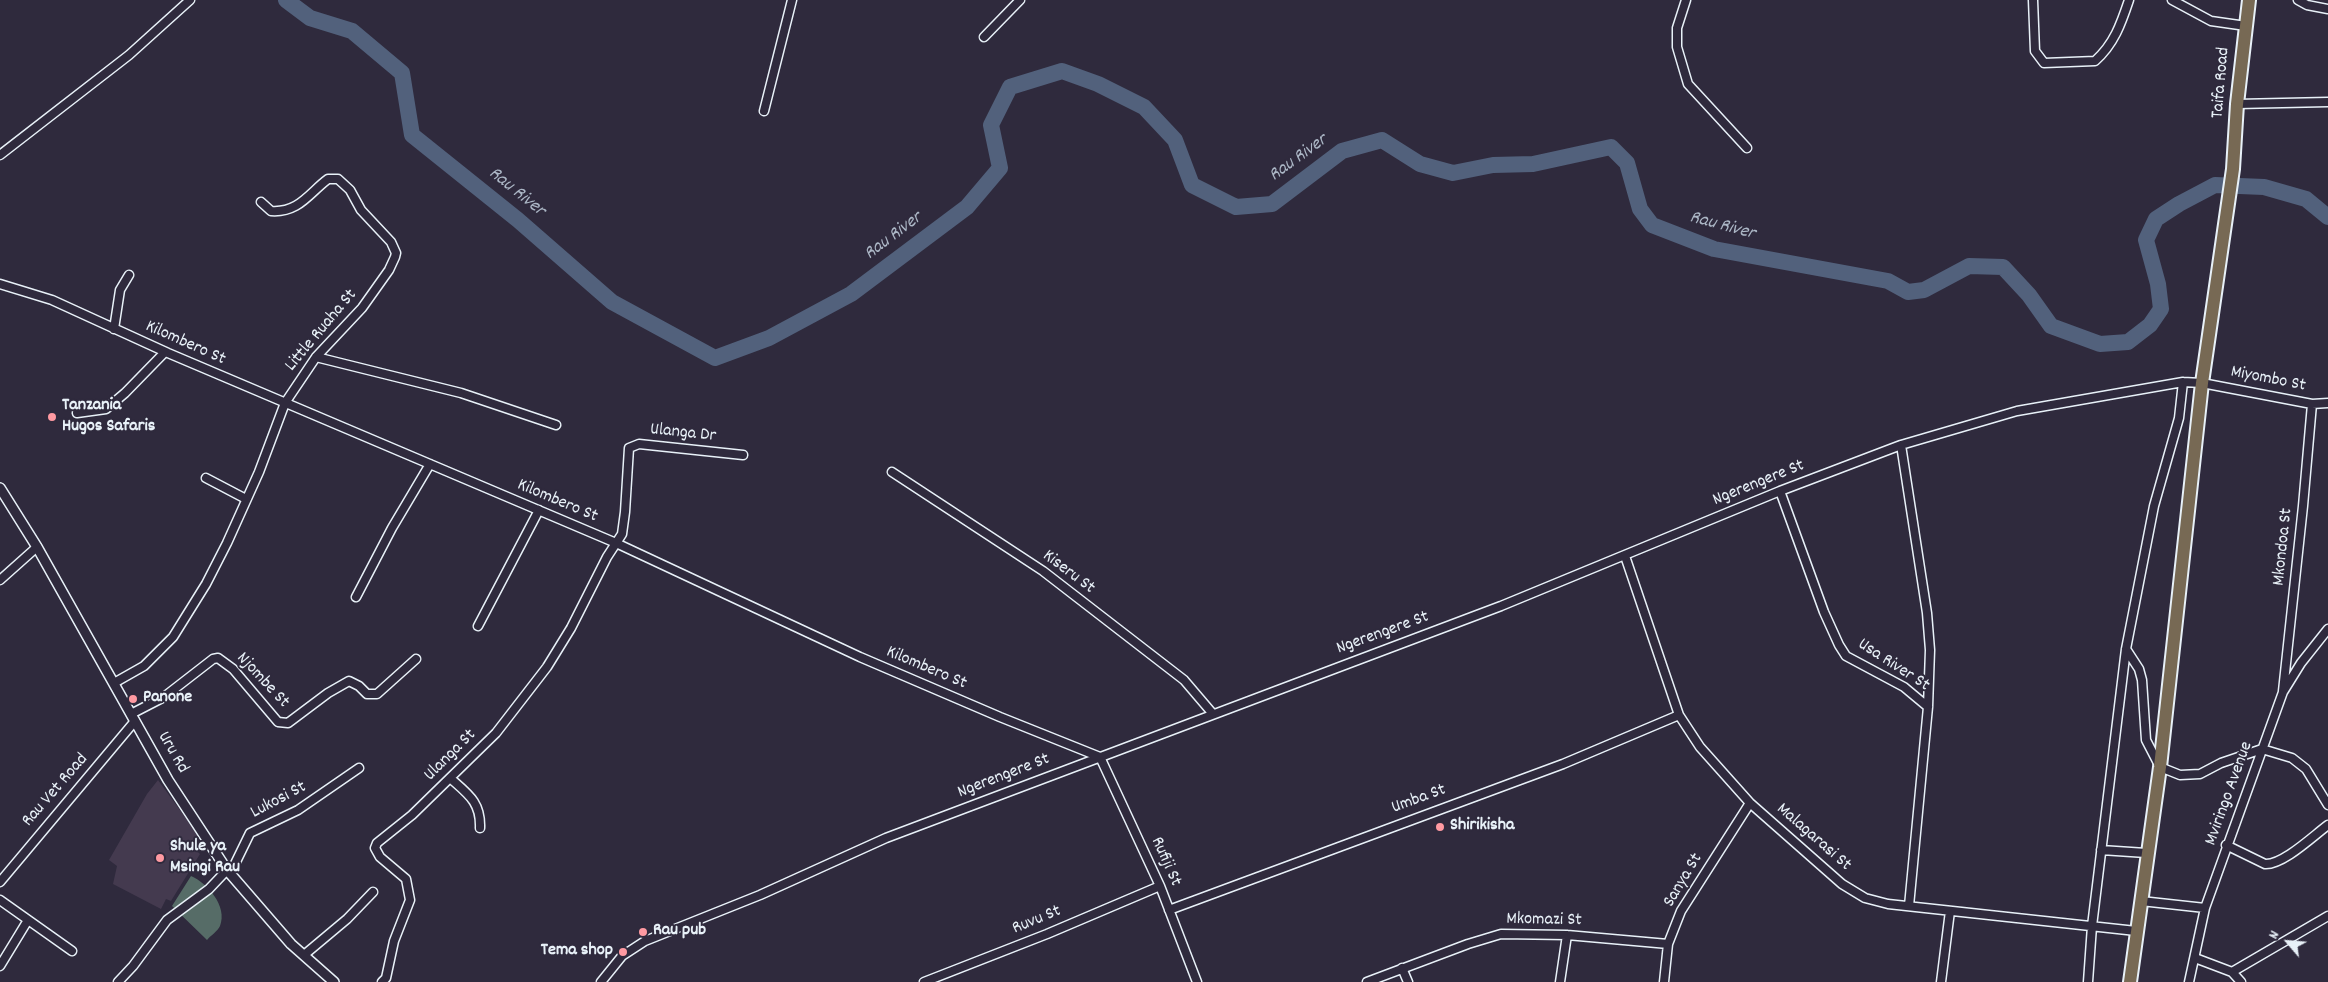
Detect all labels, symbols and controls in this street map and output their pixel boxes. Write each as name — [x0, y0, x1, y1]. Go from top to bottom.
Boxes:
street label: Taifa Road — [2208, 46, 2236, 120]
water label: Rau River — [1265, 130, 1333, 188]
water label: Rau River — [483, 163, 549, 223]
water label: Rau River — [1687, 207, 1757, 247]
water label: Rau River — [860, 208, 928, 266]
street label: Little Ruaha St — [281, 286, 363, 376]
street label: Kilombero St — [142, 317, 228, 371]
street label: Miyombo St — [2229, 362, 2307, 398]
place label: Tanzania Hugos Safaris — [62, 396, 155, 438]
marker: Tanzania Hugos Safaris — [46, 411, 58, 423]
street label: Ulanga Dr — [649, 420, 717, 448]
street label: Ngerengere St — [1710, 456, 1808, 512]
street label: Kilombero St — [513, 475, 601, 529]
street label: Mkondoa St — [2269, 507, 2299, 587]
street label: Kiseru St — [1037, 546, 1099, 600]
street label: Ngerengere St — [1334, 607, 1432, 661]
street label: Usa River St — [1853, 635, 1933, 697]
street label: Kilombero St — [882, 642, 970, 696]
street label: Njombe St — [231, 649, 293, 713]
place label: Panone — [143, 688, 192, 710]
marker: Panone — [127, 693, 139, 705]
street label: Ulanga St — [420, 725, 482, 787]
street label: Uru Rd — [152, 728, 192, 778]
street label: Mviringo Avenue — [2201, 739, 2259, 849]
street label: Rau Vet Road — [18, 750, 94, 832]
street label: Ngerengere St — [955, 750, 1053, 804]
street label: Lukosi St — [247, 777, 311, 825]
street label: Umba St — [1389, 780, 1449, 820]
street label: Malagarasi St — [1771, 799, 1855, 877]
place label: Shirikisha — [1450, 816, 1514, 838]
marker: Shirikisha — [1434, 821, 1446, 833]
street label: Rufiji St — [1145, 834, 1185, 890]
place label: Shule ya Msingi Rau — [170, 837, 240, 880]
street label: Sanya St — [1660, 850, 1708, 912]
marker: Shule ya Msingi Rau — [154, 852, 166, 864]
street label: Ruvu St — [1010, 902, 1064, 940]
street label: Mkomazi St — [1506, 910, 1582, 932]
north arrow — [2263, 917, 2313, 967]
place label: Rau pub — [653, 921, 706, 943]
marker: Rau pub — [637, 926, 649, 938]
text: N — [2264, 928, 2285, 943]
place label: Tema shop — [541, 941, 613, 963]
marker: Tema shop — [617, 946, 629, 958]

